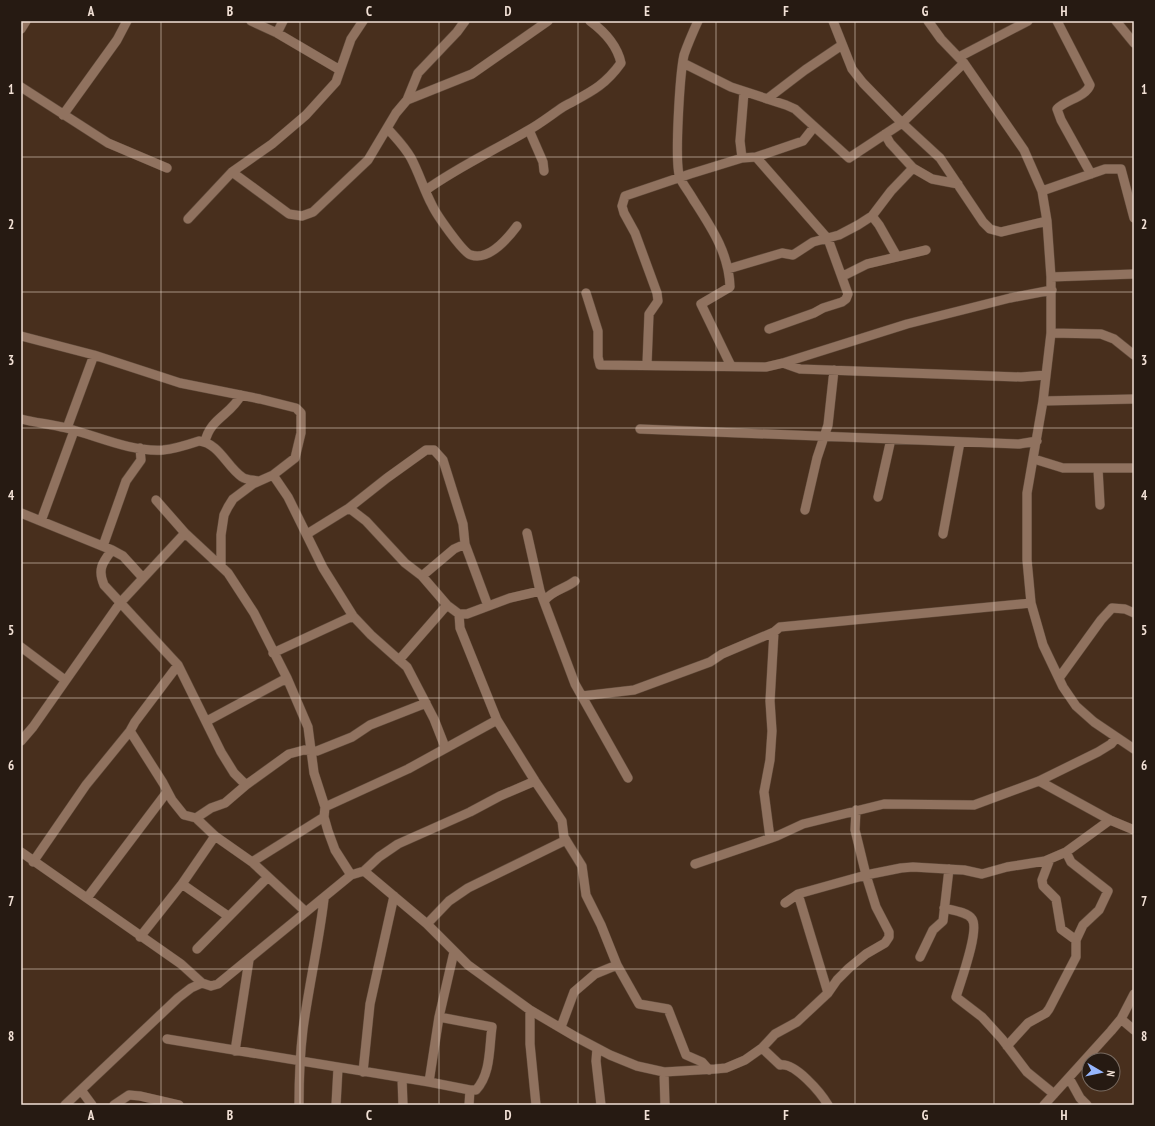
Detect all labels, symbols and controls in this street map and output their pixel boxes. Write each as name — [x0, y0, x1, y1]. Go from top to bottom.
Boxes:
text: A — [87, 3, 95, 20]
text: B — [227, 3, 233, 20]
text: C — [366, 3, 372, 20]
text: D — [505, 3, 512, 20]
text: E — [644, 3, 650, 20]
text: F — [783, 3, 789, 20]
text: G — [922, 3, 929, 20]
text: H — [1061, 3, 1068, 20]
text: 1 — [8, 81, 14, 98]
text: 1 — [1141, 81, 1147, 98]
text: 2 — [8, 216, 14, 233]
text: 2 — [1141, 216, 1147, 233]
text: 3 — [8, 352, 14, 369]
text: 3 — [1141, 352, 1147, 369]
text: 4 — [8, 487, 15, 504]
text: 4 — [1141, 487, 1148, 504]
text: 5 — [8, 622, 14, 639]
text: 5 — [1141, 622, 1147, 639]
text: 6 — [8, 757, 14, 774]
text: 6 — [1141, 757, 1147, 774]
text: 7 — [8, 893, 14, 910]
text: 7 — [1141, 893, 1147, 910]
text: 8 — [8, 1028, 14, 1045]
text: 8 — [1141, 1028, 1147, 1045]
north arrow — [1081, 1052, 1121, 1092]
text: N — [1103, 1070, 1118, 1078]
text: A — [87, 1107, 95, 1124]
text: B — [227, 1107, 233, 1124]
text: C — [366, 1107, 372, 1124]
text: D — [505, 1107, 512, 1124]
text: E — [644, 1107, 650, 1124]
text: F — [783, 1107, 789, 1124]
text: G — [922, 1107, 929, 1124]
text: H — [1061, 1107, 1068, 1124]

